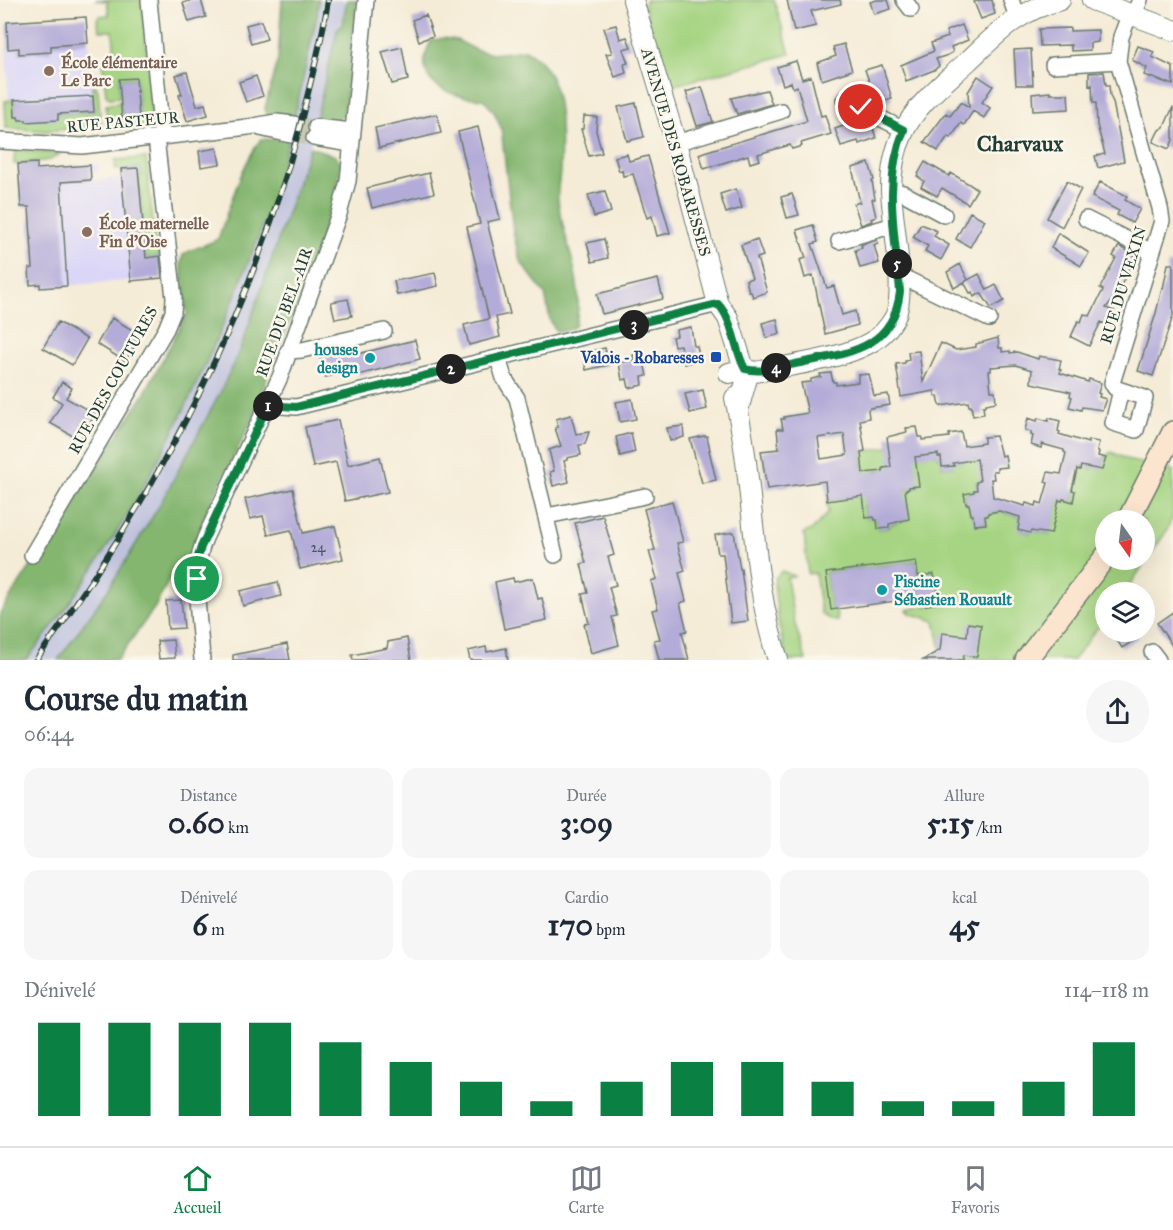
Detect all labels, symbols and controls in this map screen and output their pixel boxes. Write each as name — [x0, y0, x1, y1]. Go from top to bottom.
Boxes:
street label: AVENUE DES ROBARESSES — [637, 45, 715, 258]
place label: École élémentaire Le Parc — [61, 51, 178, 90]
marker: École élémentaire Le Parc — [42, 64, 56, 78]
pin — [835, 81, 886, 132]
icon: check — [844, 90, 877, 123]
street label: RUE PASTEUR — [66, 108, 181, 136]
district label: Charvaux — [977, 130, 1063, 157]
place label: École maternelle Fin d'Oise — [99, 212, 209, 251]
street label: RUE DU VEXIN — [1096, 223, 1150, 346]
marker: École maternelle Fin d'Oise — [80, 225, 94, 239]
street label: RUE DU BEL-AIR — [252, 244, 316, 379]
pin: 5 — [882, 249, 912, 279]
text: 5 — [893, 254, 901, 273]
street label: RUE DES COUTURES — [64, 303, 162, 457]
pin: 3 — [619, 310, 649, 340]
text: 3 — [631, 315, 637, 334]
place label: houses design — [313, 340, 358, 378]
place label: Valois - Robaresses — [580, 348, 704, 367]
marker: Valois - Robaresses — [709, 350, 723, 364]
marker: houses design — [363, 351, 377, 365]
pin: 4 — [761, 353, 791, 383]
pin: 2 — [436, 354, 466, 384]
text: 4 — [772, 358, 780, 377]
text: 2 — [447, 359, 455, 378]
pin: 1 — [253, 391, 283, 421]
text: 1 — [265, 396, 271, 415]
north arrow — [1095, 510, 1155, 570]
map controls — [1095, 510, 1155, 642]
house number: 24 — [311, 539, 327, 556]
pin — [171, 553, 222, 604]
icon: arrive — [180, 562, 213, 595]
place label: Piscine Sébastien Rouault — [894, 572, 1012, 609]
button: layers — [1095, 582, 1155, 642]
marker: Piscine Sébastien Rouault — [875, 583, 889, 597]
text: Course du matin — [24, 679, 248, 719]
button: share — [1086, 680, 1149, 743]
text: 06:44 — [24, 722, 73, 746]
text: Distance — [180, 786, 237, 805]
text: Durée — [566, 786, 607, 805]
text: Allure — [944, 786, 985, 805]
text: 0.60 — [168, 805, 225, 841]
text: 3:09 — [560, 805, 613, 841]
text: 5:15 — [927, 805, 974, 841]
text: km — [225, 818, 249, 837]
text: /km — [974, 818, 1002, 837]
text: Dénivelé — [180, 888, 237, 907]
text: Cardio — [564, 888, 609, 907]
text: kcal — [952, 888, 977, 907]
text: 6 — [192, 907, 208, 943]
text: 170 — [548, 907, 593, 943]
text: 45 — [949, 907, 980, 943]
text: m — [208, 920, 225, 939]
text: bpm — [593, 920, 625, 939]
text: Dénivelé — [24, 978, 96, 1002]
text: 114–118 m — [1064, 978, 1149, 1002]
tab: Accueil — [173, 1162, 221, 1217]
tab: Carte — [568, 1162, 604, 1217]
tab: Favoris — [951, 1162, 1000, 1217]

